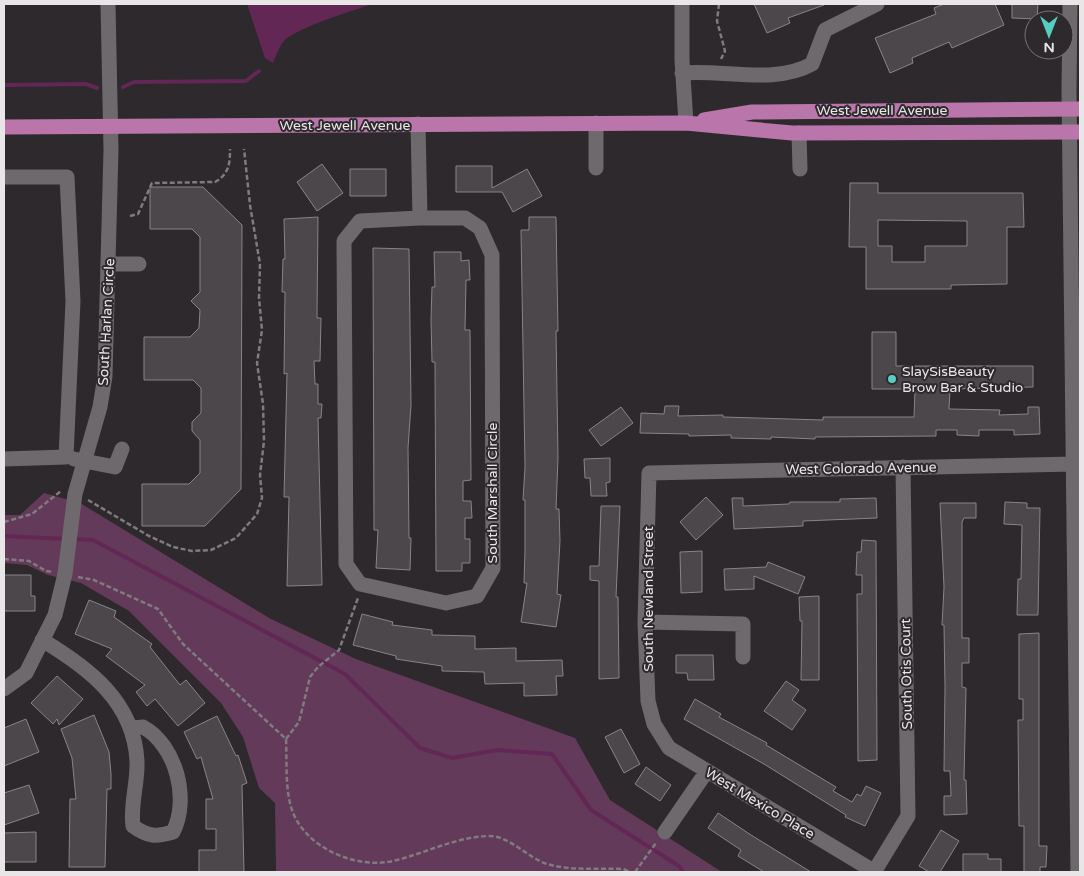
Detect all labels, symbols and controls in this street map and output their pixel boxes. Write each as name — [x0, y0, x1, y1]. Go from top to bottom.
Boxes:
north arrow — [1024, 10, 1074, 60]
text: N — [1043, 39, 1055, 56]
street label: West Jewell Avenue — [816, 102, 948, 119]
street label: West Jewell Avenue — [279, 117, 411, 134]
street label: South Harlan Circle — [95, 258, 118, 386]
place label: SlaySisBeauty Brow Bar & Studio — [902, 363, 1023, 396]
marker: SlaySisBeauty Brow Bar & Studio — [886, 373, 898, 385]
street label: South Marshall Circle — [484, 422, 501, 563]
street label: West Colorado Avenue — [785, 459, 937, 478]
street label: South Newland Street — [640, 526, 657, 672]
street label: South Otis Court — [897, 618, 916, 730]
street label: West Mexico Place — [702, 764, 818, 843]

